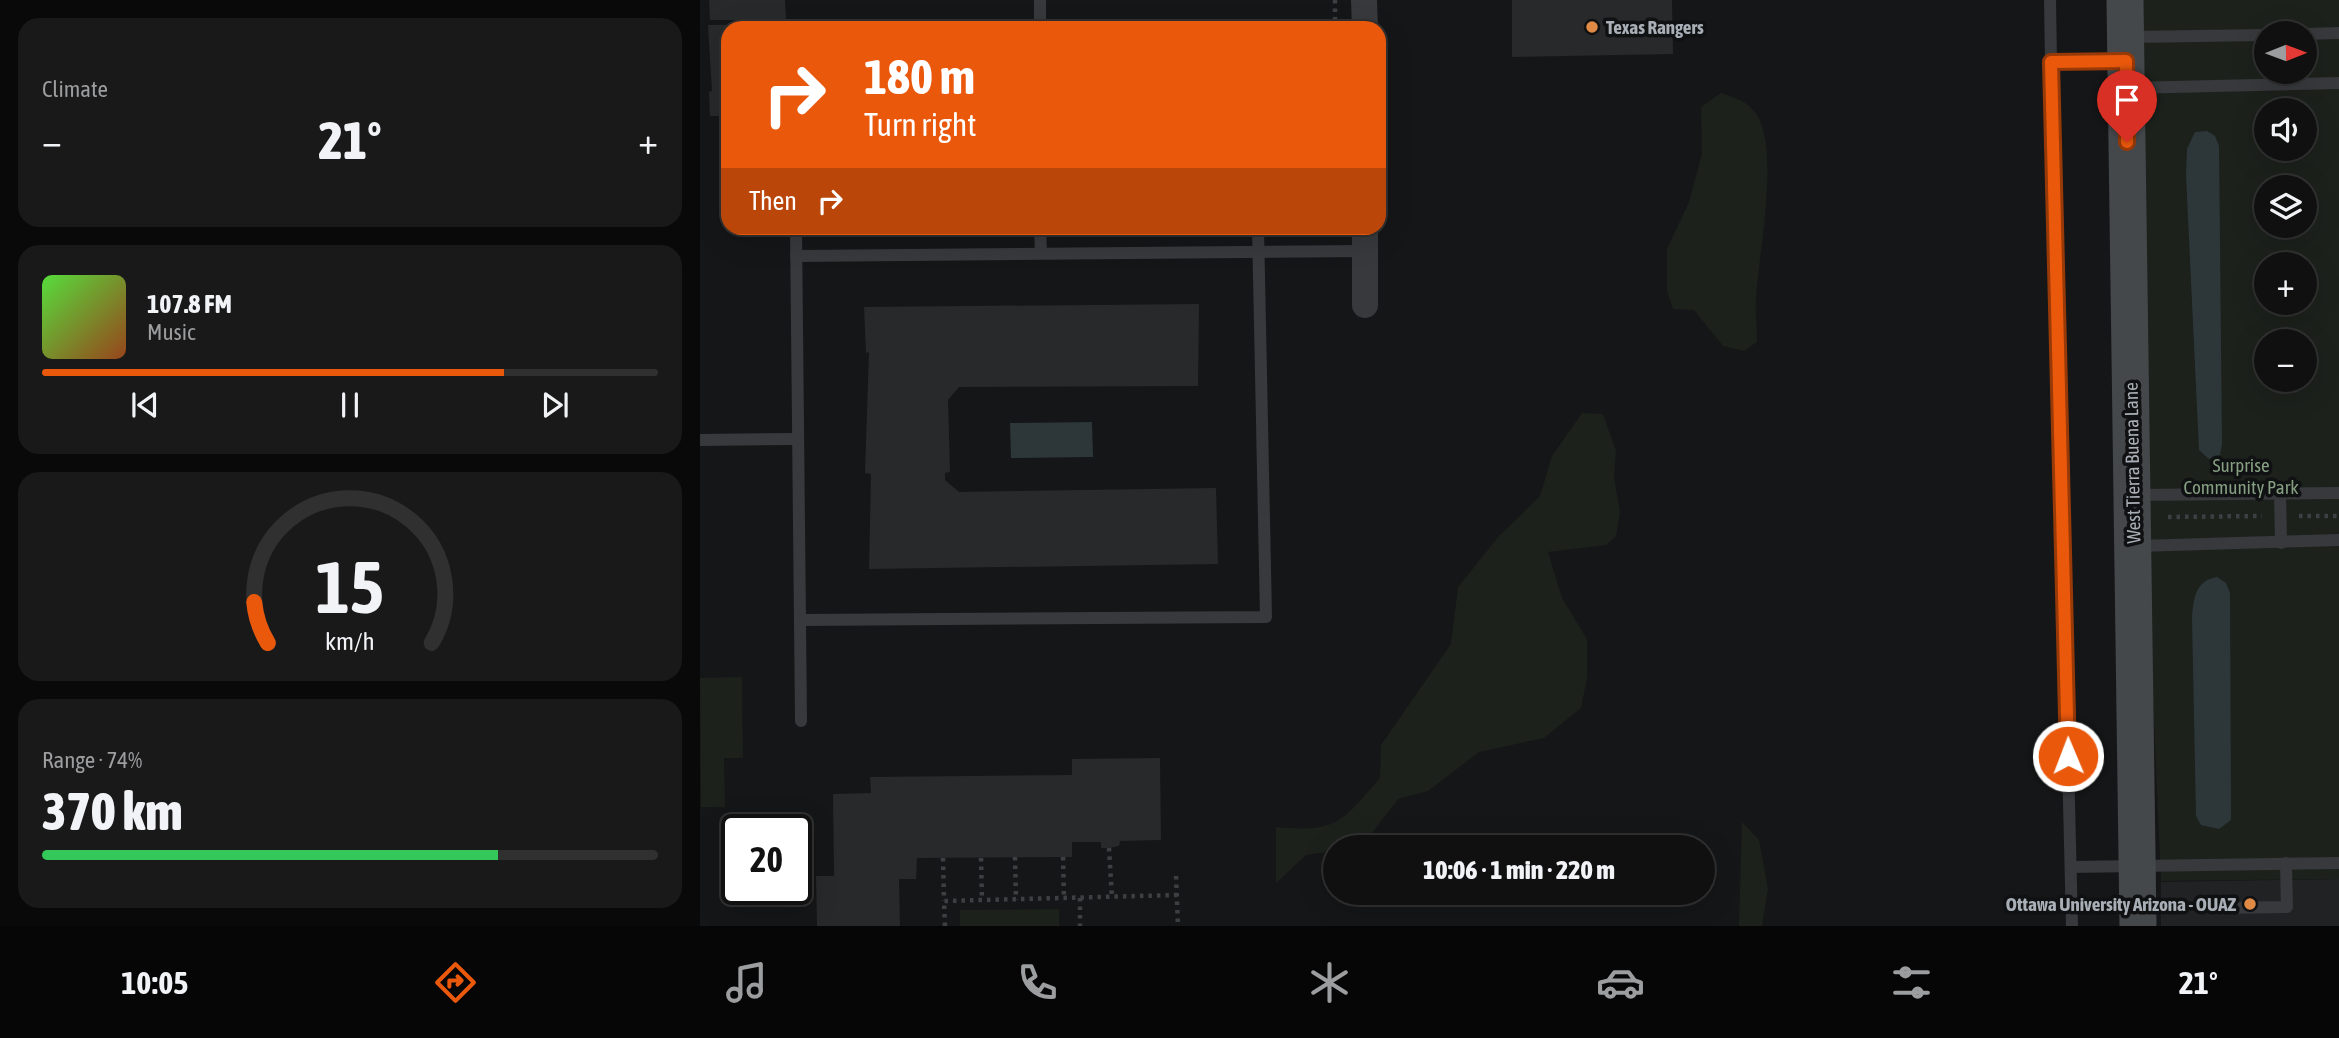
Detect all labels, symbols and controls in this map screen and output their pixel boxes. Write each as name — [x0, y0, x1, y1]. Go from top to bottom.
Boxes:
place label: Texas Rangers — [1606, 16, 1704, 38]
marker: Texas Rangers — [1584, 19, 1600, 35]
north arrow — [2254, 21, 2317, 84]
map controls — [2254, 21, 2317, 392]
text: 180 m — [864, 48, 975, 104]
icon: right — [749, 49, 840, 140]
pin — [2097, 70, 2157, 142]
text: Climate — [42, 76, 108, 102]
icon: arrive — [2108, 81, 2146, 119]
button: sound — [2254, 98, 2317, 161]
text: Turn right — [864, 106, 977, 143]
text: 21° — [318, 110, 382, 170]
text: − — [42, 119, 62, 162]
text: + — [638, 119, 658, 162]
button: layers — [2254, 175, 2317, 238]
icon: right — [811, 182, 849, 220]
text: Then — [749, 186, 797, 216]
button: + — [2254, 252, 2317, 315]
text: 107.8 FM — [147, 289, 232, 319]
text: Music — [147, 319, 195, 345]
button: − — [2254, 329, 2317, 392]
street label: West Tierra Buena Lane — [2120, 382, 2144, 544]
icon: previous — [126, 386, 164, 424]
icon: pause — [331, 386, 369, 424]
icon: next — [536, 386, 574, 424]
park label: Surprise Community Park — [2183, 454, 2299, 498]
text: 15 — [316, 545, 384, 628]
text: km/h — [325, 626, 375, 654]
position arrow — [2031, 719, 2105, 793]
text: Range · 74% — [42, 747, 142, 773]
text: 370 km — [42, 781, 183, 841]
speed limit sign: 20 — [721, 814, 812, 905]
text: 10:06 · 1 min · 220 m — [1423, 855, 1615, 885]
place label: Ottawa University Arizona - OUAZ — [2006, 893, 2236, 915]
marker: Ottawa University Arizona - OUAZ — [2242, 896, 2258, 912]
icon: directions — [431, 958, 480, 1007]
icon: music — [722, 958, 771, 1007]
icon: phone — [1013, 958, 1062, 1007]
icon: climate — [1305, 958, 1354, 1007]
icon: car — [1596, 958, 1645, 1007]
icon: filters — [1887, 958, 1936, 1007]
text: 10:05 — [121, 964, 188, 1001]
text: 21° — [2179, 964, 2218, 1001]

